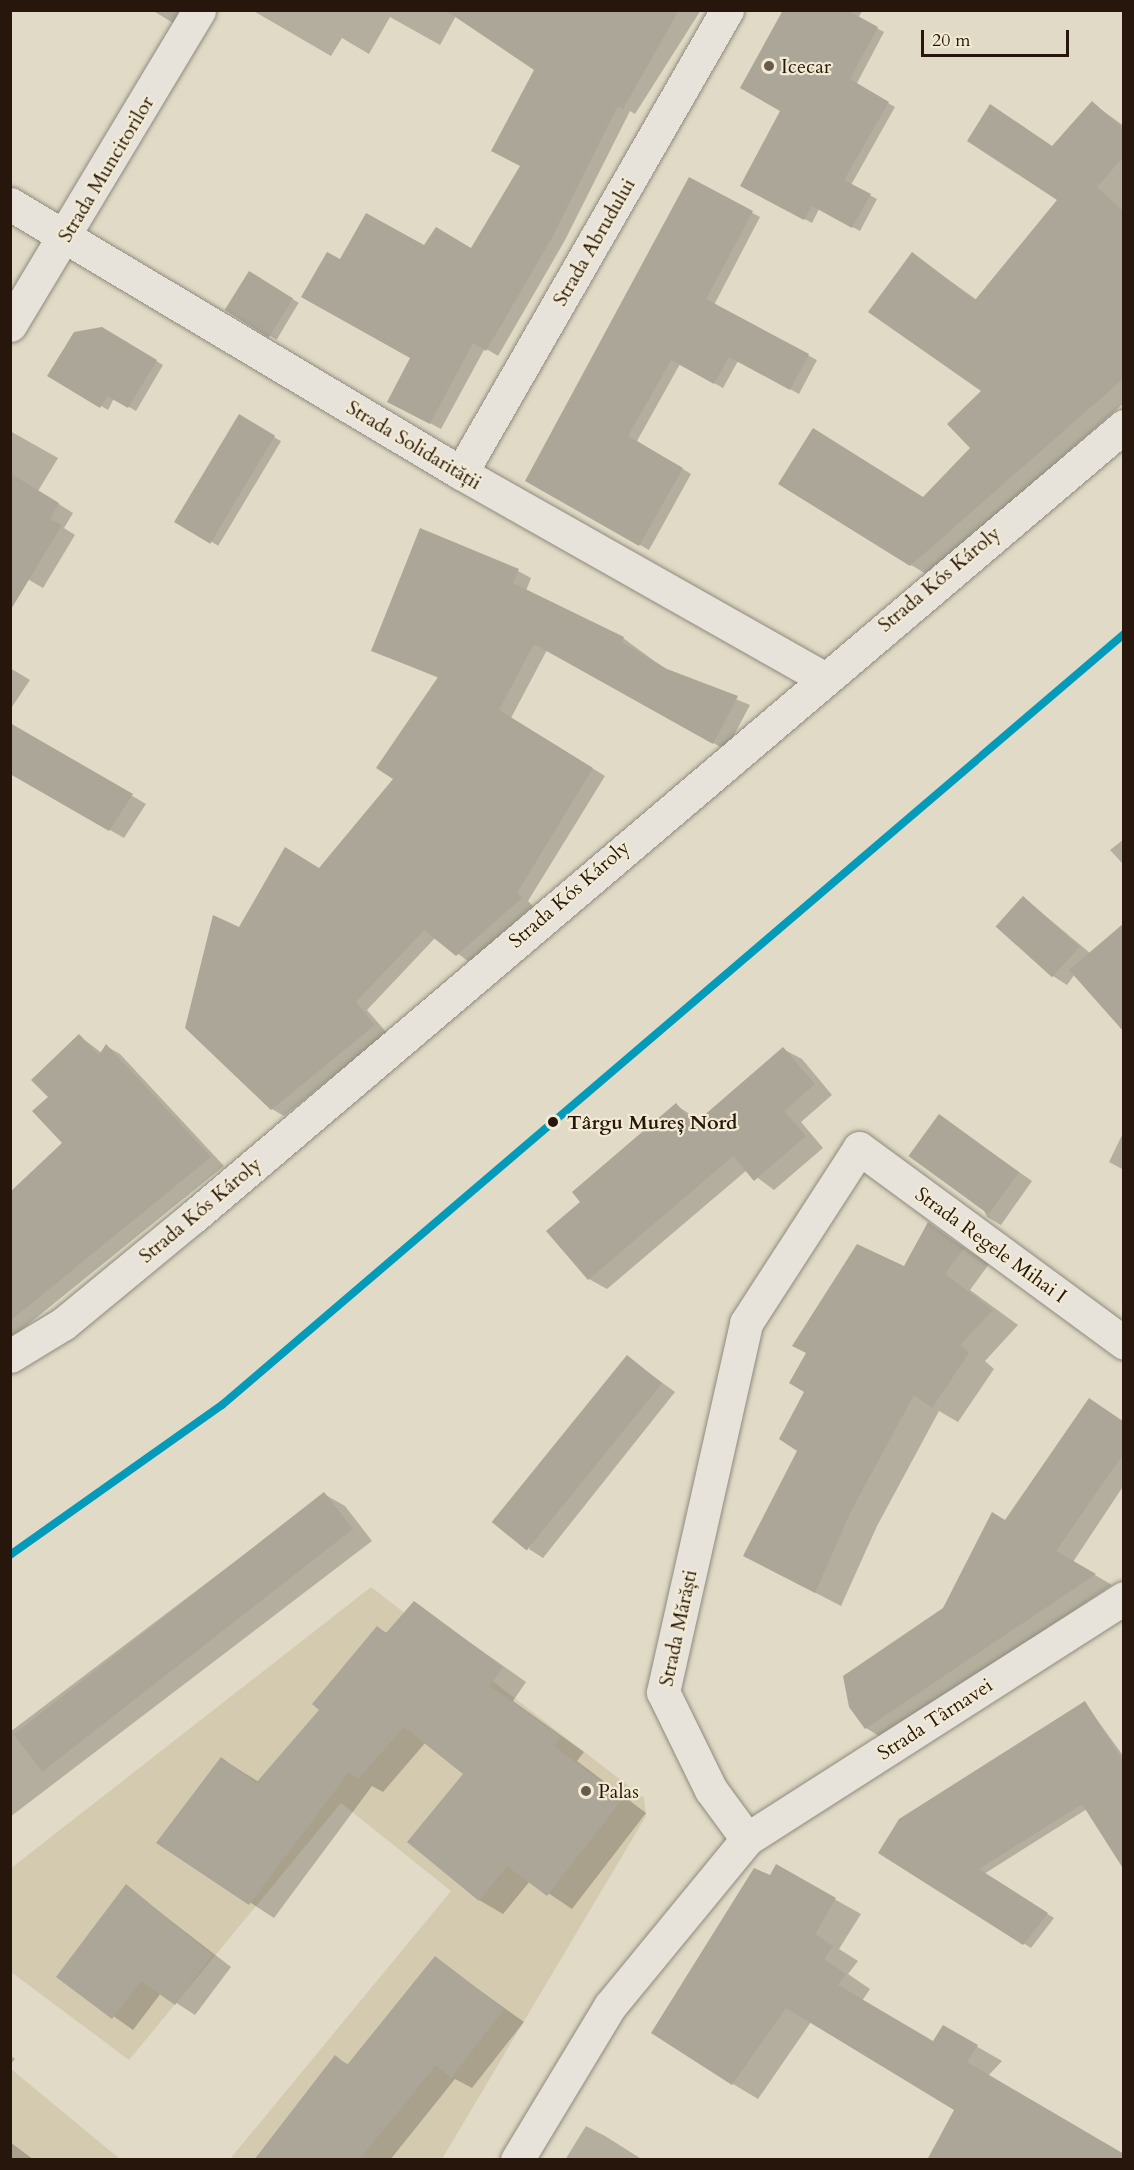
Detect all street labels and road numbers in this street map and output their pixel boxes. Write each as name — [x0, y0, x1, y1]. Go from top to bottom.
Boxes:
street label: Strada Muncitorilor — [53, 92, 159, 246]
street label: Strada Abrudului — [548, 174, 640, 310]
street label: Strada Solidarității — [342, 395, 486, 495]
street label: Strada Kós Károly — [873, 521, 1005, 637]
street label: Strada Kós Károly — [504, 835, 634, 953]
street label: Strada Kós Károly — [134, 1152, 266, 1268]
street label: Strada Regele Mihai I — [910, 1182, 1072, 1308]
street label: Strada Mărăști — [654, 1567, 702, 1689]
street label: Strada Târnavei — [873, 1673, 997, 1765]

